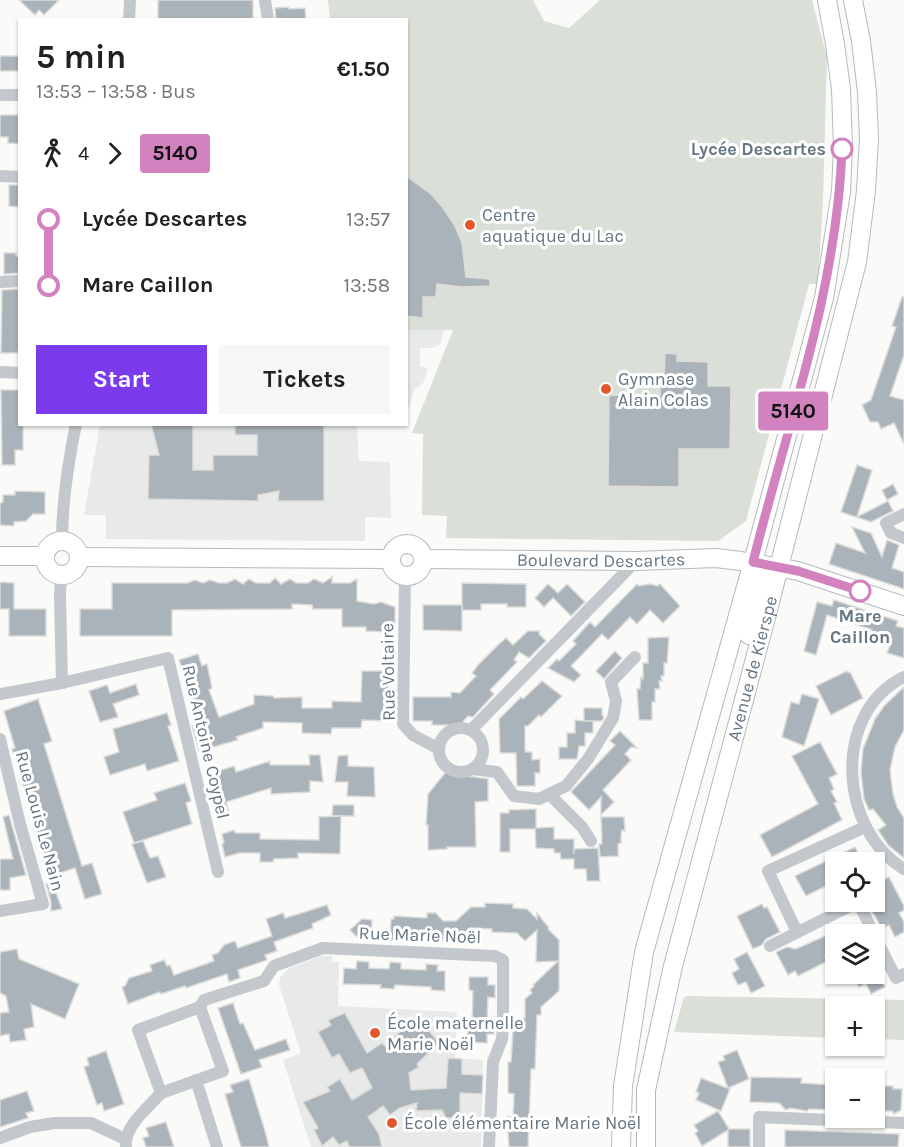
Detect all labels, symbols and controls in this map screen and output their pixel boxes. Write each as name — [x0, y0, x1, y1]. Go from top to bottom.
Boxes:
text: 5 min — [36, 38, 126, 76]
text: €1.50 — [337, 56, 390, 82]
text: 13:53 – 13:58 · Bus — [36, 80, 196, 103]
icon: walk — [36, 137, 69, 170]
icon: forward — [98, 137, 131, 170]
place label: Lycée Descartes — [691, 138, 826, 160]
marker: Lycée Descartes — [831, 138, 853, 160]
text: 5140 — [152, 141, 198, 165]
text: 4 — [78, 142, 89, 165]
place label: Centre aquatique du Lac — [482, 204, 624, 247]
text: Lycée Descartes — [82, 206, 247, 232]
text: 13:57 — [346, 208, 390, 231]
marker: Centre aquatique du Lac — [463, 218, 477, 232]
text: Mare Caillon — [82, 272, 214, 298]
text: 13:58 — [343, 274, 390, 297]
button: Start — [36, 345, 207, 414]
button: Tickets — [219, 345, 390, 414]
place label: Gymnase Alain Colas — [618, 368, 709, 411]
marker: Gymnase Alain Colas — [599, 382, 613, 396]
line badge: 5140 — [751, 392, 835, 430]
text: 5140 — [770, 399, 816, 423]
street label: Boulevard Descartes — [517, 548, 686, 572]
marker: Mare Caillon — [849, 580, 871, 602]
street label: Avenue de Kierspe — [723, 594, 782, 743]
place label: Mare Caillon — [830, 605, 890, 648]
street label: Rue Voltaire — [376, 623, 400, 721]
street label: Rue Antoine Coypel — [178, 663, 234, 821]
street label: Rue Louis Le Nain — [11, 749, 69, 893]
map controls — [825, 852, 885, 1128]
button: locate — [825, 852, 885, 912]
street label: Rue Marie Noël — [358, 922, 482, 948]
button: layers — [825, 924, 885, 984]
button: + — [825, 996, 885, 1056]
place label: École maternelle Marie Noël — [387, 1011, 524, 1055]
marker: École maternelle Marie Noël — [368, 1026, 382, 1040]
button: − — [825, 1068, 885, 1128]
place label: École élémentaire Marie Noël — [404, 1111, 641, 1134]
marker: École élémentaire Marie Noël — [385, 1116, 399, 1130]

